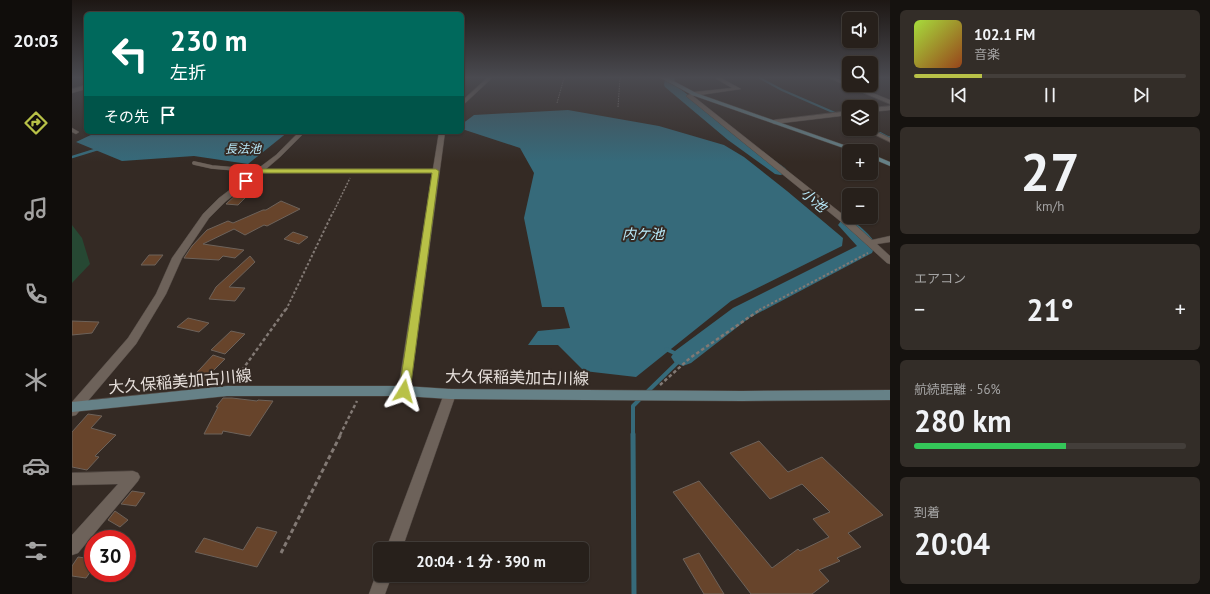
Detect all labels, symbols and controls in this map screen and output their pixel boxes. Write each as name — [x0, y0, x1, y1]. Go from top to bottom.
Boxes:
map controls — [842, 12, 878, 224]
button: sound — [842, 12, 878, 48]
text: 230 m — [170, 22, 247, 59]
text: 102.1 FM — [974, 25, 1035, 44]
icon: left — [104, 28, 156, 80]
text: 20:03 — [13, 29, 59, 52]
text: 音楽 — [974, 46, 1000, 63]
button: search — [842, 56, 878, 92]
text: 左折 — [170, 61, 206, 84]
icon: previous — [948, 84, 970, 106]
icon: pause — [1039, 84, 1061, 106]
icon: next — [1130, 84, 1152, 106]
button: layers — [842, 100, 878, 136]
icon: arrive — [157, 104, 179, 126]
text: その先 — [104, 107, 149, 126]
icon: directions — [22, 109, 50, 137]
text: 27 — [1021, 138, 1079, 205]
water label: 長法池 — [225, 141, 262, 156]
button: + — [842, 144, 878, 180]
pin — [229, 164, 263, 198]
icon: arrive — [235, 170, 257, 192]
water label: 小池 — [797, 184, 832, 217]
button: − — [842, 188, 878, 224]
icon: music — [22, 195, 50, 223]
text: km/h — [1036, 198, 1064, 215]
water label: 内ケ池 — [622, 225, 666, 243]
text: エアコン — [914, 270, 966, 287]
icon: phone — [22, 280, 50, 308]
text: 21° — [1026, 290, 1074, 329]
text: − — [914, 295, 925, 323]
text: + — [1175, 295, 1186, 323]
street label: 大久保稲美加古川線 — [107, 365, 253, 397]
icon: climate — [22, 366, 50, 394]
street label: 大久保稲美加古川線 — [445, 366, 589, 388]
position arrow — [383, 370, 425, 412]
text: 航続距離 · 56% — [914, 381, 1001, 398]
text: 280 km — [914, 401, 1012, 440]
icon: car — [22, 452, 50, 480]
text: 到着 — [914, 504, 940, 521]
text: 20:04 — [914, 524, 990, 563]
speed limit sign: 30 — [84, 530, 136, 582]
icon: filters — [22, 537, 50, 565]
text: 20:04 · 1 分 · 390 m — [416, 552, 546, 571]

